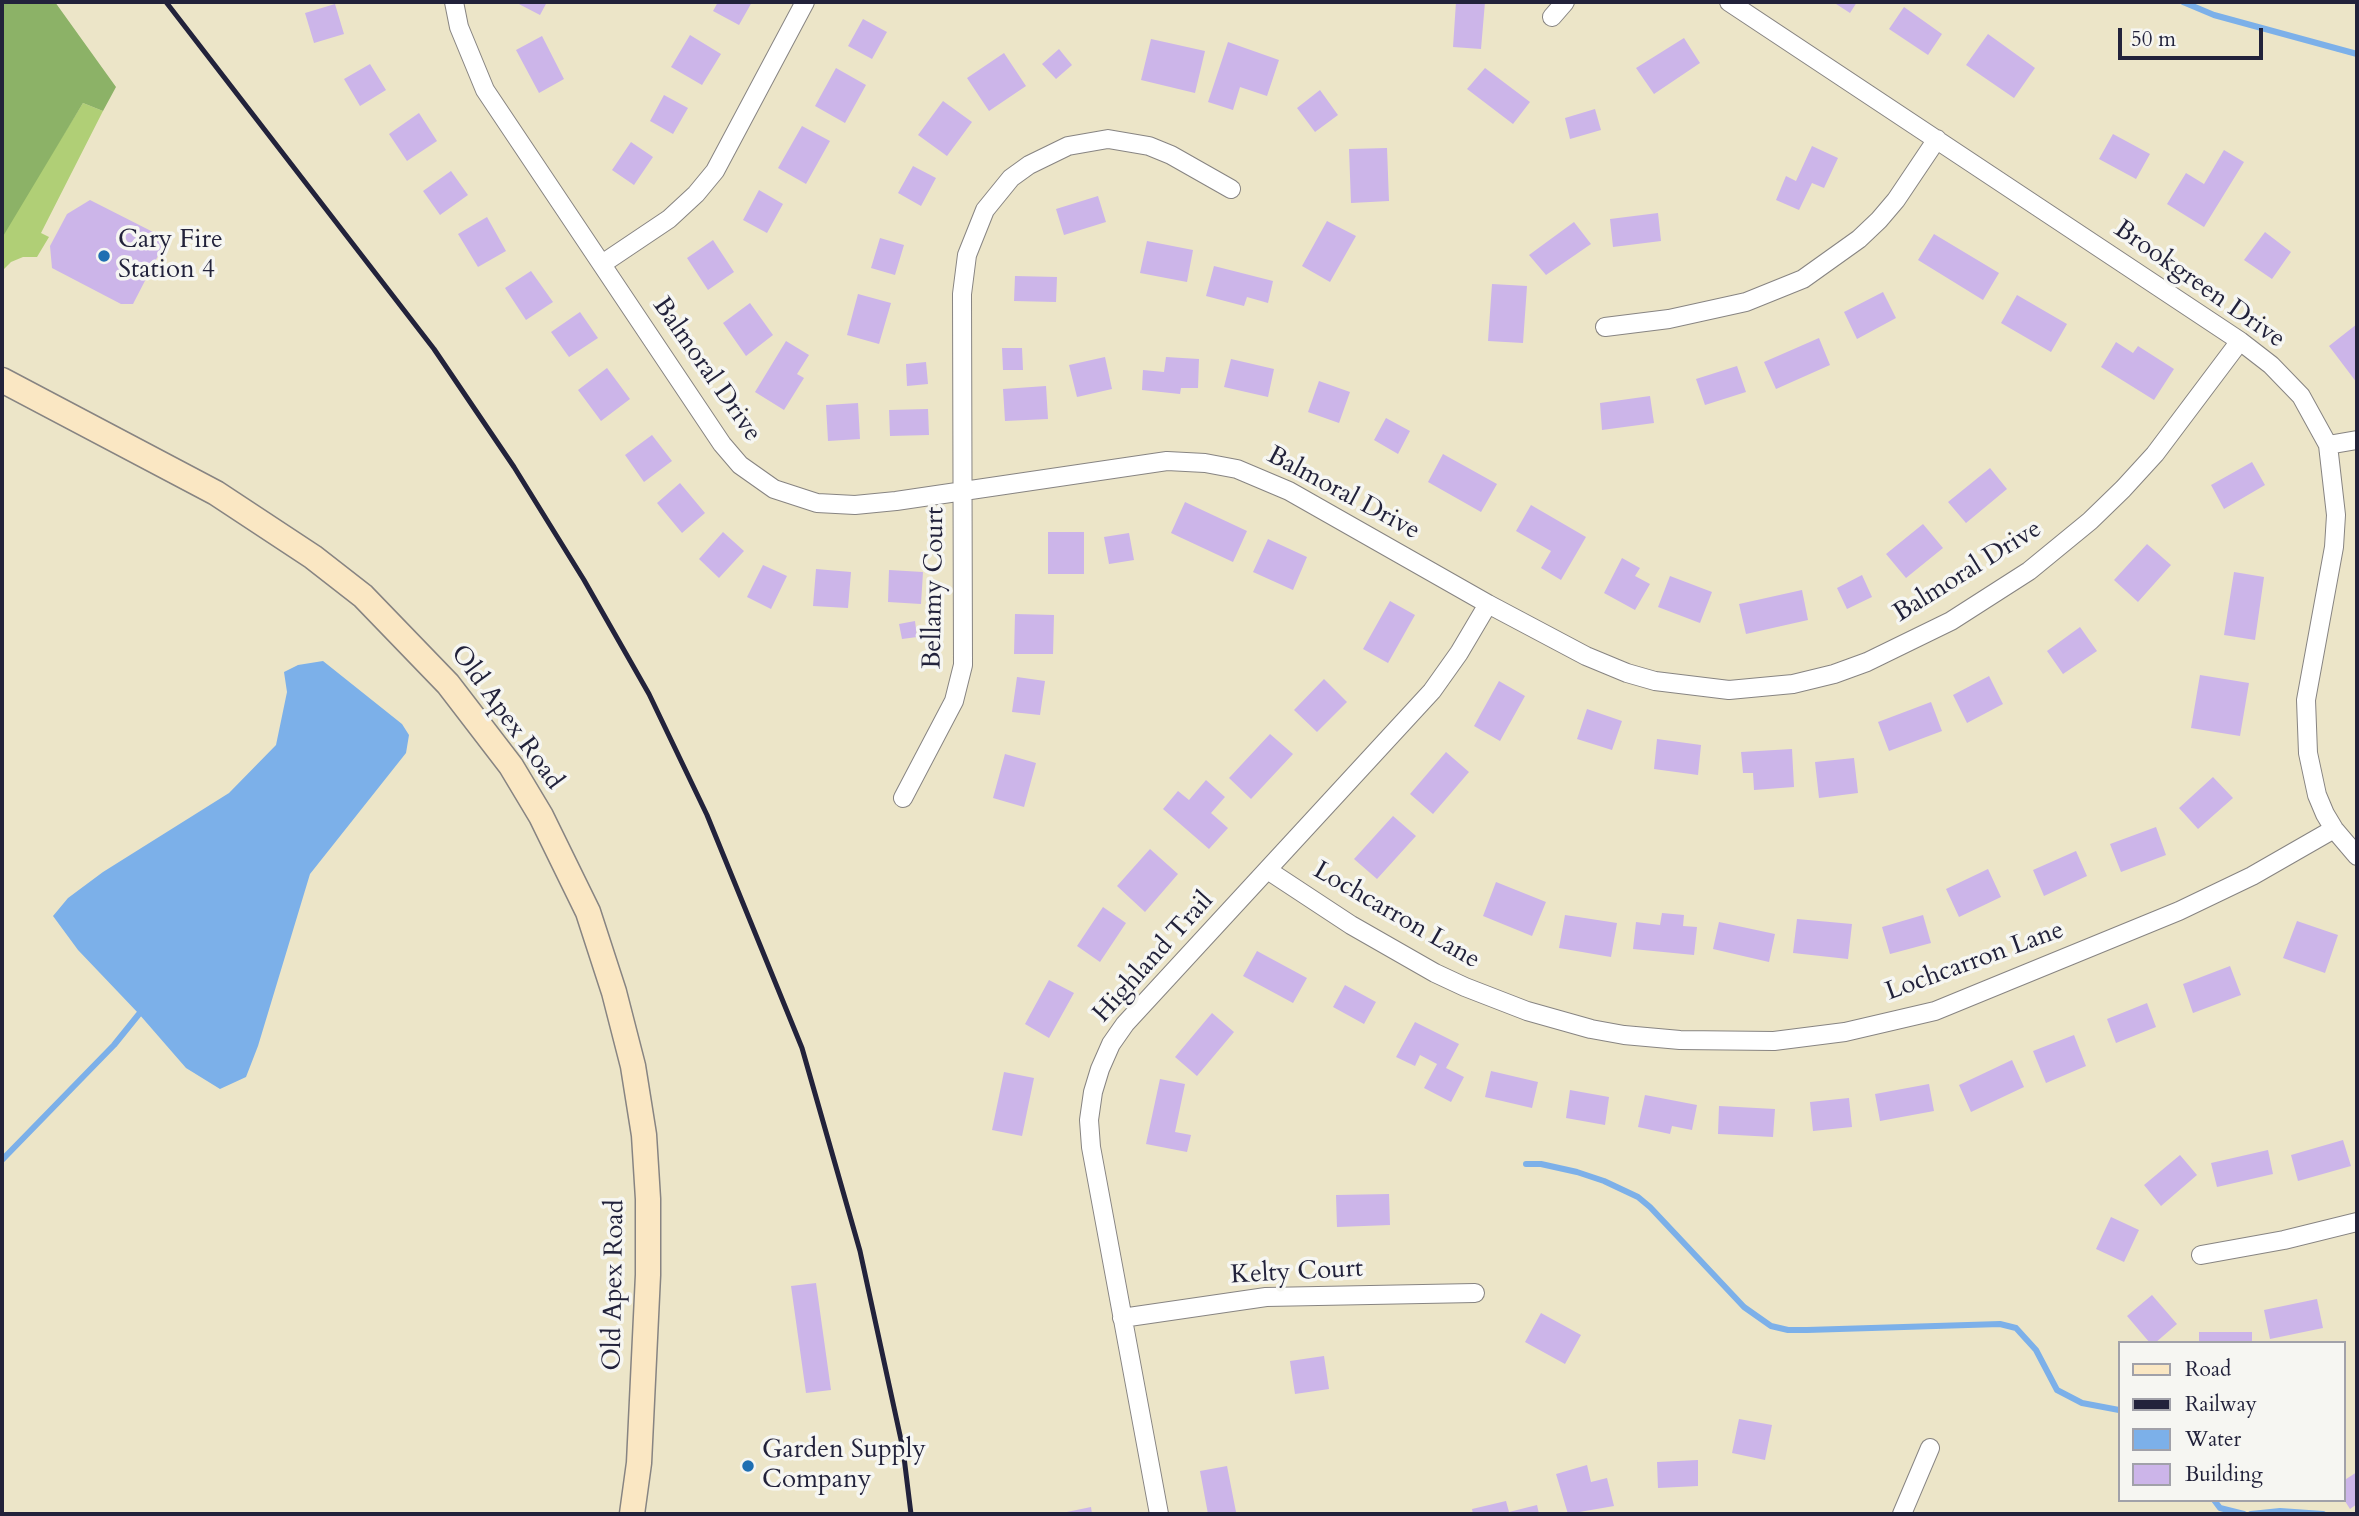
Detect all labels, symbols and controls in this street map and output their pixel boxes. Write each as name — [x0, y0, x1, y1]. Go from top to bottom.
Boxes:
scale bar — [2121, 14, 2266, 58]
text: 50 m — [2131, 25, 2176, 54]
street label: Brookgreen Drive — [2108, 214, 2290, 356]
place label: Cary Fire Station 4 — [118, 225, 223, 286]
marker: Cary Fire Station 4 — [96, 248, 112, 264]
street label: Balmoral Drive — [645, 292, 767, 448]
street label: Balmoral Drive — [1261, 441, 1425, 547]
street label: Bellamy Court — [918, 506, 952, 670]
street label: Balmoral Drive — [1888, 514, 2048, 630]
street label: Old Apex Road — [443, 640, 569, 796]
street label: Lochcarron Lane — [1307, 856, 1485, 976]
street label: Highland Trail — [1087, 886, 1221, 1030]
street label: Lochcarron Lane — [1882, 915, 2068, 1009]
street label: Old Apex Road — [598, 1199, 632, 1371]
street label: Kelty Court — [1230, 1254, 1364, 1292]
legend — [2118, 1341, 2345, 1502]
text: Road — [2185, 1355, 2231, 1384]
text: Railway — [2185, 1390, 2257, 1419]
text: Water — [2185, 1425, 2241, 1454]
place label: Garden Supply Company — [762, 1435, 926, 1496]
marker: Garden Supply Company — [740, 1458, 756, 1474]
text: Building — [2185, 1460, 2263, 1489]

